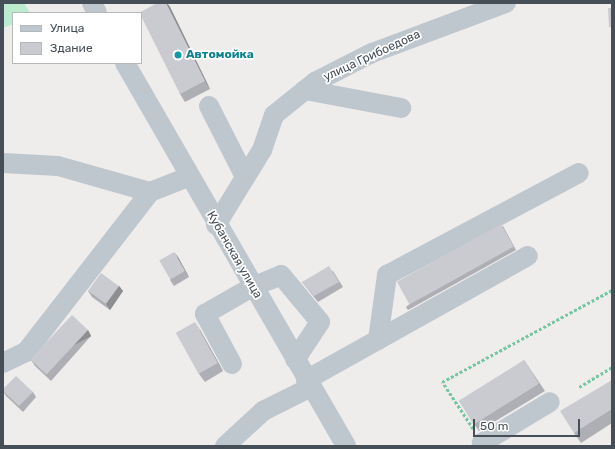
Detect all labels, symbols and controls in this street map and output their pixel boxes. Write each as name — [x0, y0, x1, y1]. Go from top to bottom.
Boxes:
legend — [12, 12, 142, 64]
text: Улица — [50, 21, 84, 35]
street label: улица Грибоедова — [321, 27, 423, 85]
text: Здание — [50, 41, 93, 55]
place label: Автомойка — [186, 48, 254, 62]
marker: Автомойка — [173, 50, 183, 60]
street label: Кубанская улица — [203, 209, 265, 301]
scale bar — [475, 411, 582, 437]
text: 50 m — [480, 419, 508, 433]

